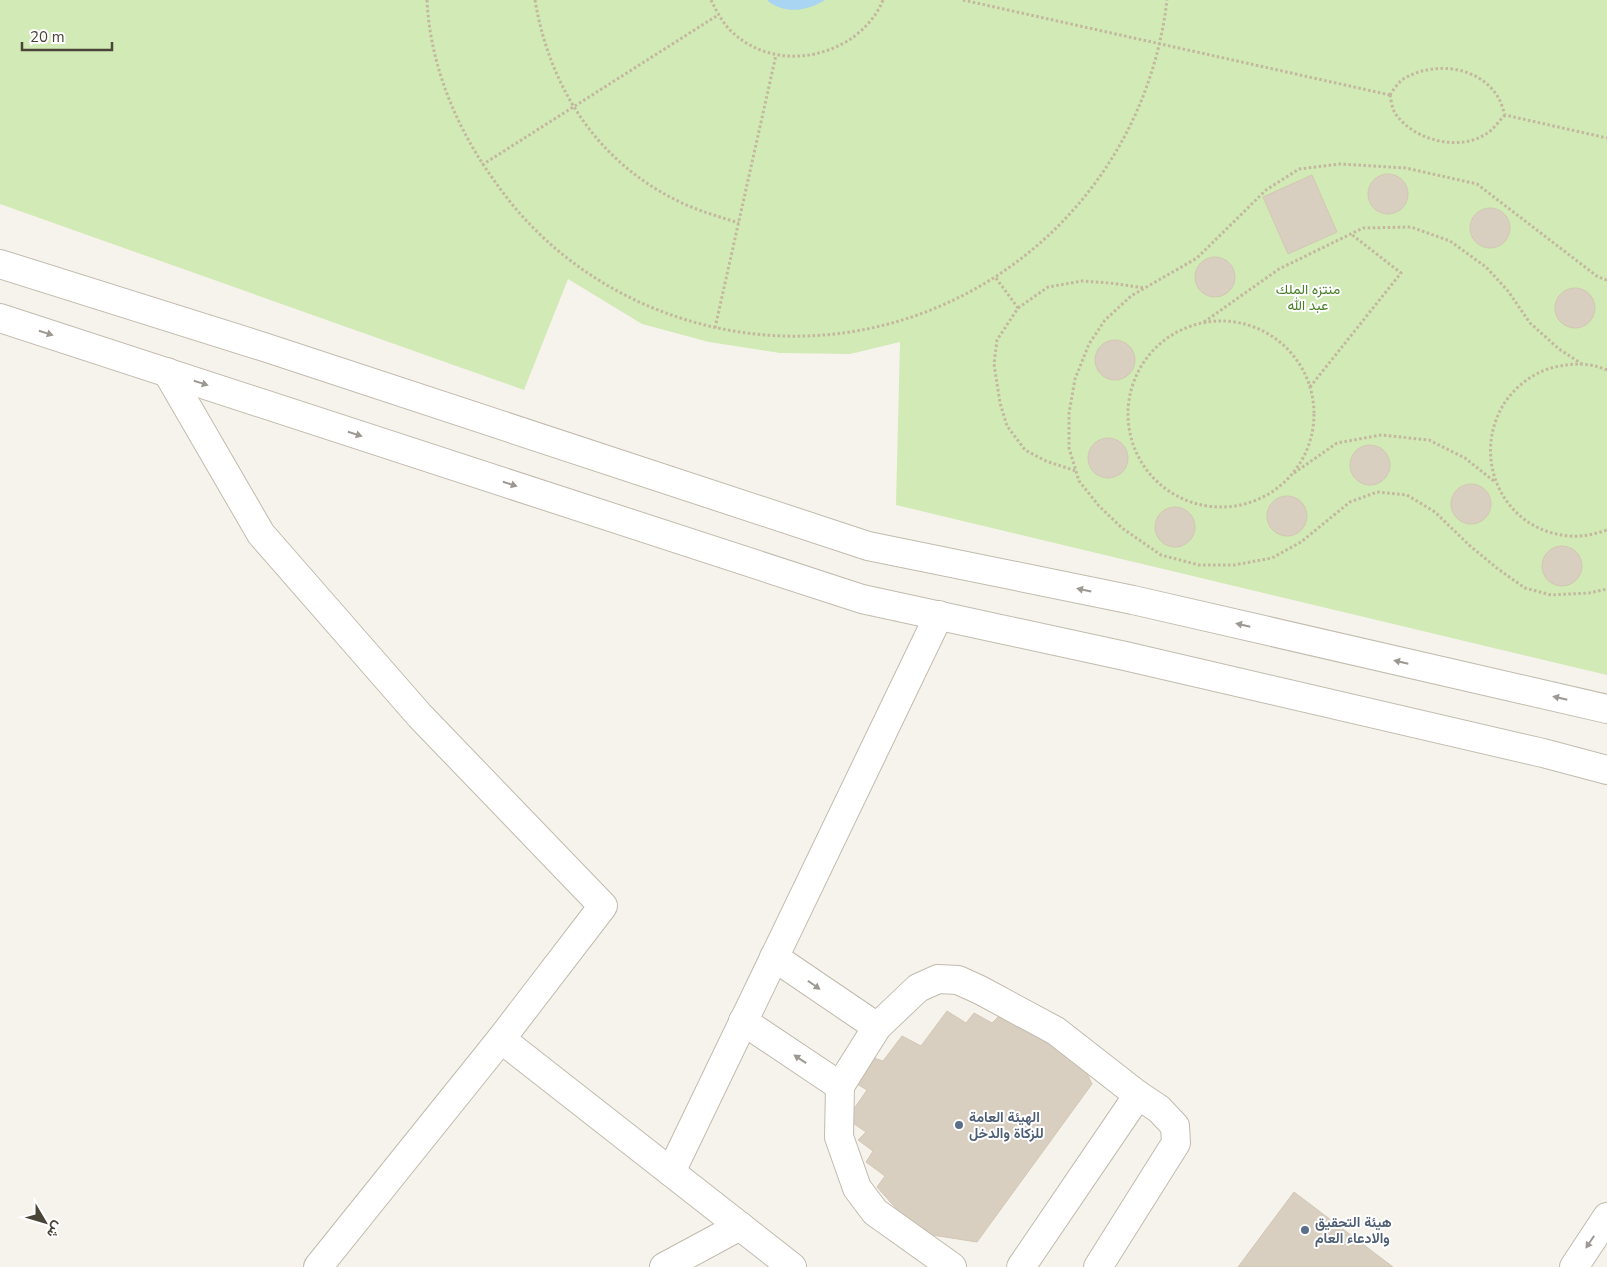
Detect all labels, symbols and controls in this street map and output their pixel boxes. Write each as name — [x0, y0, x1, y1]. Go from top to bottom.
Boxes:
scale bar — [22, 20, 112, 52]
text: 20 m — [30, 27, 65, 47]
park label: منتزه الملك عبد الله — [1276, 280, 1340, 315]
one-way arrow — [39, 329, 54, 337]
one-way arrow — [193, 380, 208, 388]
one-way arrow — [348, 431, 363, 438]
one-way arrow — [502, 481, 517, 488]
one-way arrow — [1077, 586, 1092, 594]
one-way arrow — [1235, 621, 1250, 629]
one-way arrow — [1393, 657, 1409, 665]
one-way arrow — [1552, 694, 1567, 702]
one-way arrow — [808, 980, 821, 990]
one-way arrow — [793, 1054, 806, 1064]
place label: الهيئة العامة للزكاة والدخل — [969, 1108, 1044, 1143]
marker: الهيئة العامة للزكاة والدخل — [953, 1119, 965, 1131]
north arrow — [20, 1197, 70, 1247]
place label: هيئة التحقيق والادعاء العام — [1315, 1213, 1392, 1248]
text: ش — [42, 1217, 68, 1242]
marker: هيئة التحقيق والادعاء العام — [1299, 1224, 1311, 1236]
one-way arrow — [1586, 1235, 1595, 1249]

